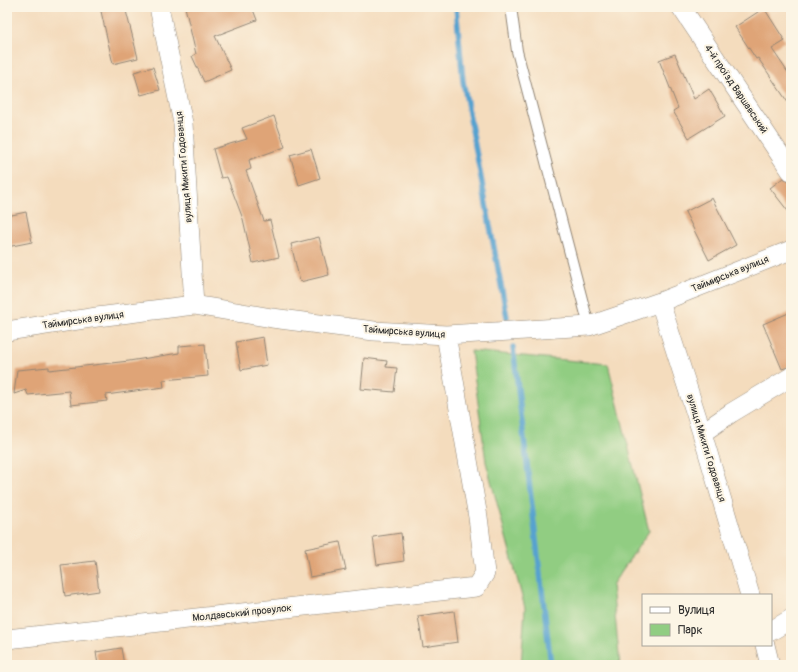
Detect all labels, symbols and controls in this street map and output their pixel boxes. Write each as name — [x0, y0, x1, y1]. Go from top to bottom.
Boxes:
street label: 4-й проїзд Варшавський — [702, 42, 770, 136]
street label: вулиця Микити Годованця — [173, 110, 195, 223]
street label: Таймирська вулиця — [690, 253, 771, 295]
street label: Таймирська вулиця — [41, 308, 125, 332]
street label: Таймирська вулиця — [363, 323, 446, 341]
street label: вулиця Микити Годованця — [684, 393, 728, 504]
legend — [642, 594, 772, 646]
street label: Молдавський провулок — [192, 602, 292, 624]
text: Вулиця — [678, 603, 715, 618]
text: Парк — [678, 623, 703, 638]

